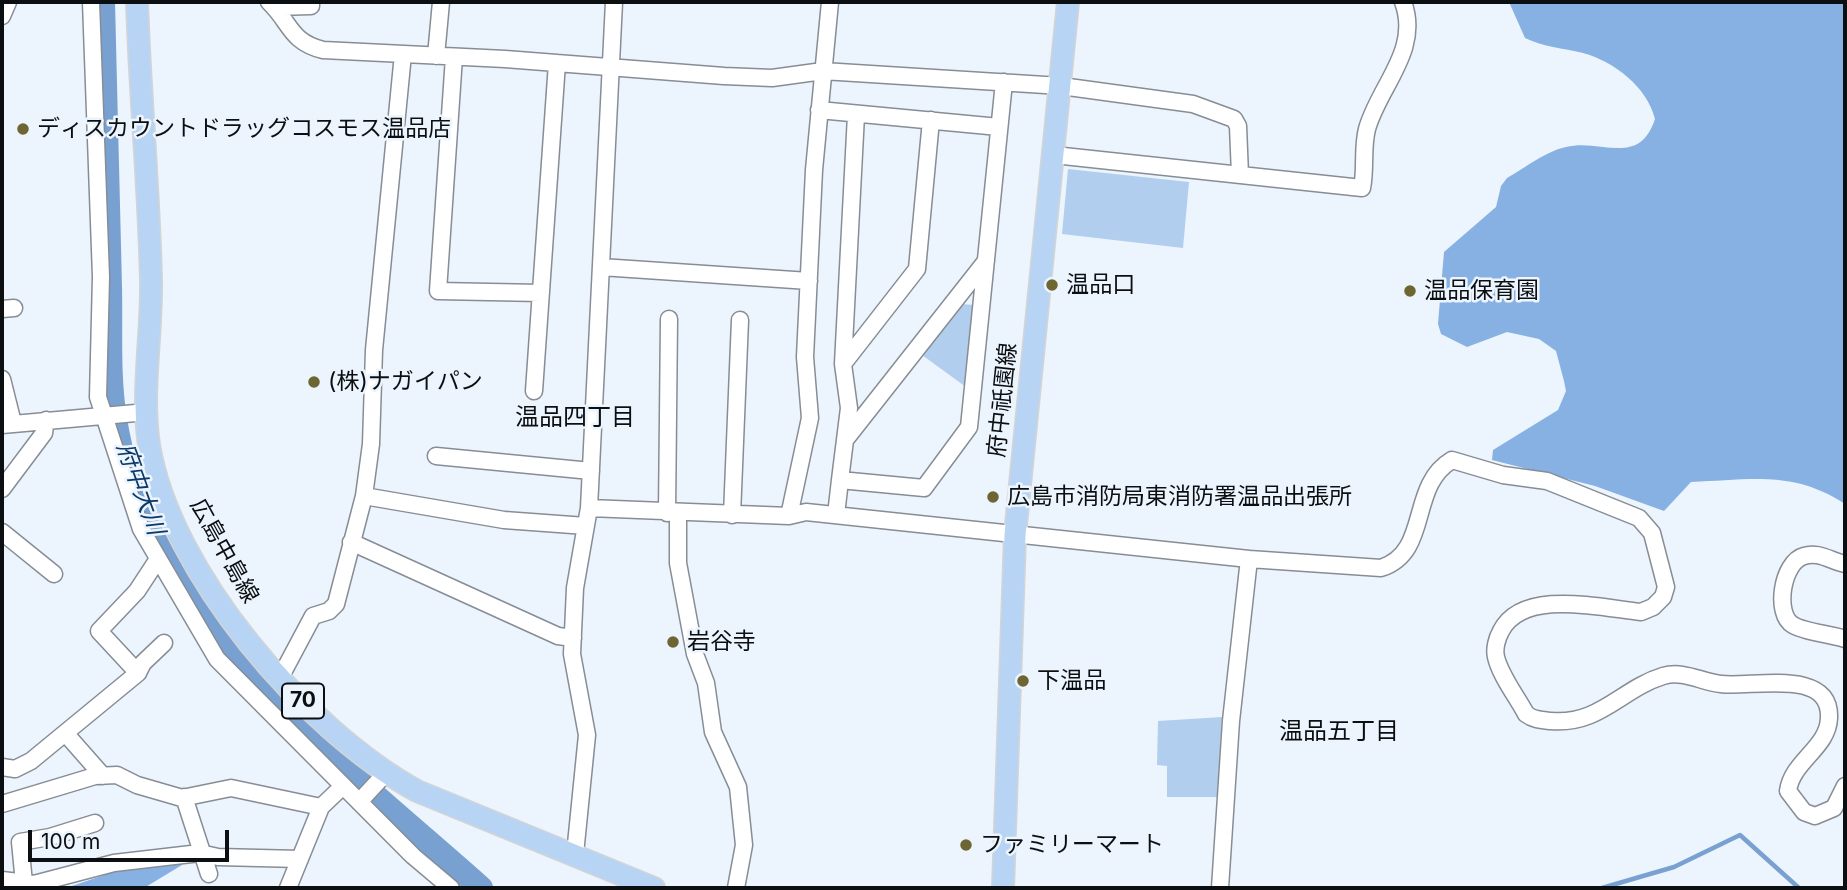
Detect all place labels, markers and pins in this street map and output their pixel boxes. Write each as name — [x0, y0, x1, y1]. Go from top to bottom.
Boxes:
place label: ディスカウントドラッグコスモス温品店 — [37, 115, 451, 143]
marker: ディスカウントドラッグコスモス温品店 — [15, 121, 31, 137]
place label: 温品口 — [1066, 271, 1135, 299]
marker: 温品口 — [1044, 277, 1060, 293]
place label: 温品保育園 — [1424, 277, 1539, 305]
marker: 温品保育園 — [1402, 283, 1418, 299]
place label: (株)ナガイパン — [328, 368, 483, 396]
marker: (株)ナガイパン — [306, 374, 322, 390]
place label: 広島市消防局東消防署温品出張所 — [1007, 483, 1352, 511]
marker: 広島市消防局東消防署温品出張所 — [985, 489, 1001, 505]
place label: 岩谷寺 — [687, 628, 756, 656]
marker: 岩谷寺 — [665, 634, 681, 650]
place label: 下温品 — [1037, 667, 1106, 695]
marker: 下温品 — [1015, 673, 1031, 689]
place label: ファミリーマート — [980, 831, 1164, 859]
marker: ファミリーマート — [958, 837, 974, 853]

